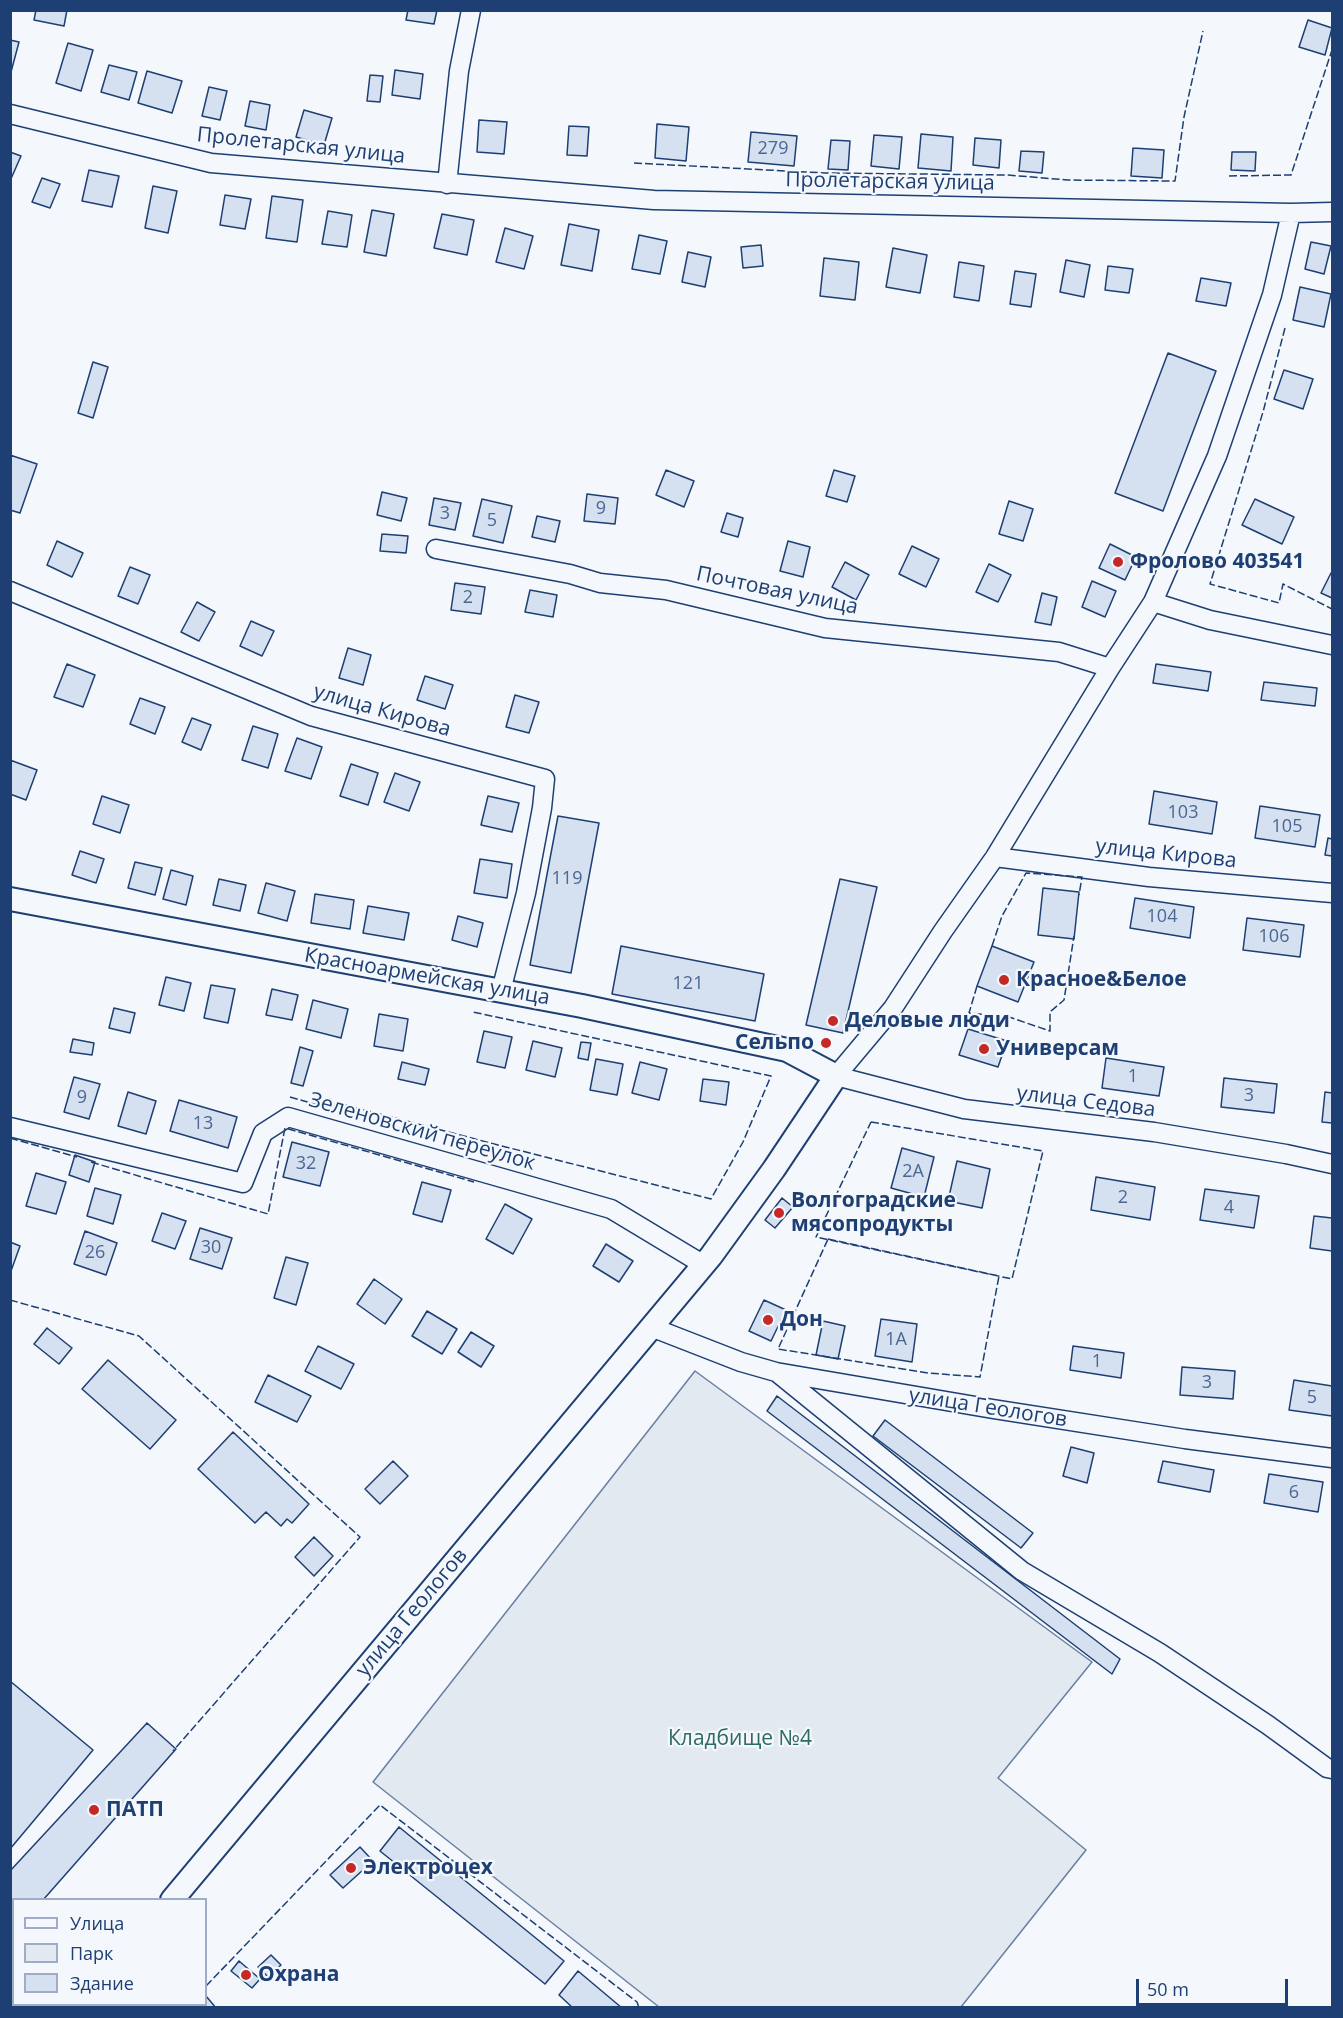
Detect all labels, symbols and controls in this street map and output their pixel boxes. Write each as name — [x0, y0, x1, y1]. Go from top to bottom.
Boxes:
street label: Пролетарская улица — [196, 123, 406, 169]
house number: 279 — [758, 138, 788, 160]
street label: Пролетарская улица — [785, 168, 995, 196]
house number: 9 — [596, 498, 606, 520]
house number: 3 — [440, 503, 450, 525]
house number: 5 — [487, 510, 497, 532]
place label: Фролово 403541 — [1130, 549, 1305, 575]
marker: Фролово 403541 — [1111, 555, 1125, 569]
street label: Почтовая улица — [694, 562, 860, 620]
house number: 2 — [463, 587, 473, 609]
street label: улица Кирова — [311, 679, 453, 743]
house number: 103 — [1168, 802, 1198, 824]
house number: 105 — [1272, 816, 1302, 838]
street label: улица Кирова — [1094, 834, 1238, 874]
house number: 119 — [552, 868, 582, 890]
house number: 104 — [1147, 906, 1177, 928]
house number: 106 — [1259, 926, 1289, 948]
street label: Красноармейская улица — [302, 943, 552, 1011]
place label: Красное&Белое — [1016, 967, 1187, 993]
house number: 121 — [673, 973, 703, 995]
marker: Красное&Белое — [997, 973, 1011, 987]
place label: Деловые люди — [845, 1008, 1010, 1034]
marker: Деловые люди — [826, 1014, 840, 1028]
place label: Сельпо — [735, 1030, 814, 1056]
marker: Сельпо — [819, 1036, 833, 1050]
place label: Универсам — [996, 1036, 1119, 1062]
marker: Универсам — [977, 1042, 991, 1056]
house number: 1 — [1128, 1066, 1138, 1088]
street label: улица Седова — [1015, 1081, 1157, 1123]
house number: 3 — [1244, 1085, 1254, 1107]
house number: 9 — [77, 1087, 87, 1109]
street label: Зеленовский переулок — [306, 1088, 538, 1176]
house number: 13 — [193, 1113, 213, 1135]
house number: 32 — [296, 1153, 316, 1175]
house number: 2А — [902, 1161, 924, 1183]
house number: 2 — [1118, 1187, 1128, 1209]
place label: Волгоградские мясопродукты — [791, 1188, 956, 1238]
house number: 4 — [1224, 1197, 1234, 1219]
marker: Волгоградские мясопродукты — [772, 1206, 786, 1220]
house number: 30 — [201, 1237, 221, 1259]
house number: 26 — [85, 1242, 105, 1264]
place label: Дон — [780, 1307, 823, 1333]
marker: Дон — [761, 1313, 775, 1327]
house number: 1А — [885, 1329, 907, 1351]
house number: 1 — [1092, 1351, 1102, 1373]
house number: 3 — [1202, 1372, 1212, 1394]
street label: улица Геологов — [907, 1383, 1069, 1433]
house number: 5 — [1307, 1387, 1317, 1409]
house number: 6 — [1289, 1482, 1299, 1504]
street label: улица Геологов — [351, 1544, 473, 1682]
park label: Кладбище №4 — [668, 1726, 812, 1752]
place label: ПАТП — [106, 1797, 164, 1823]
marker: ПАТП — [87, 1803, 101, 1817]
place label: Электроцех — [363, 1855, 493, 1881]
marker: Электроцех — [344, 1861, 358, 1875]
legend — [12, 1898, 207, 2006]
text: Улица — [70, 1911, 124, 1935]
text: Парк — [70, 1941, 113, 1965]
place label: Охрана — [258, 1962, 339, 1988]
scale bar — [1139, 1967, 1290, 2005]
marker: Охрана — [239, 1968, 253, 1982]
text: Здание — [70, 1971, 134, 1995]
text: 50 m — [1147, 1977, 1189, 2001]

